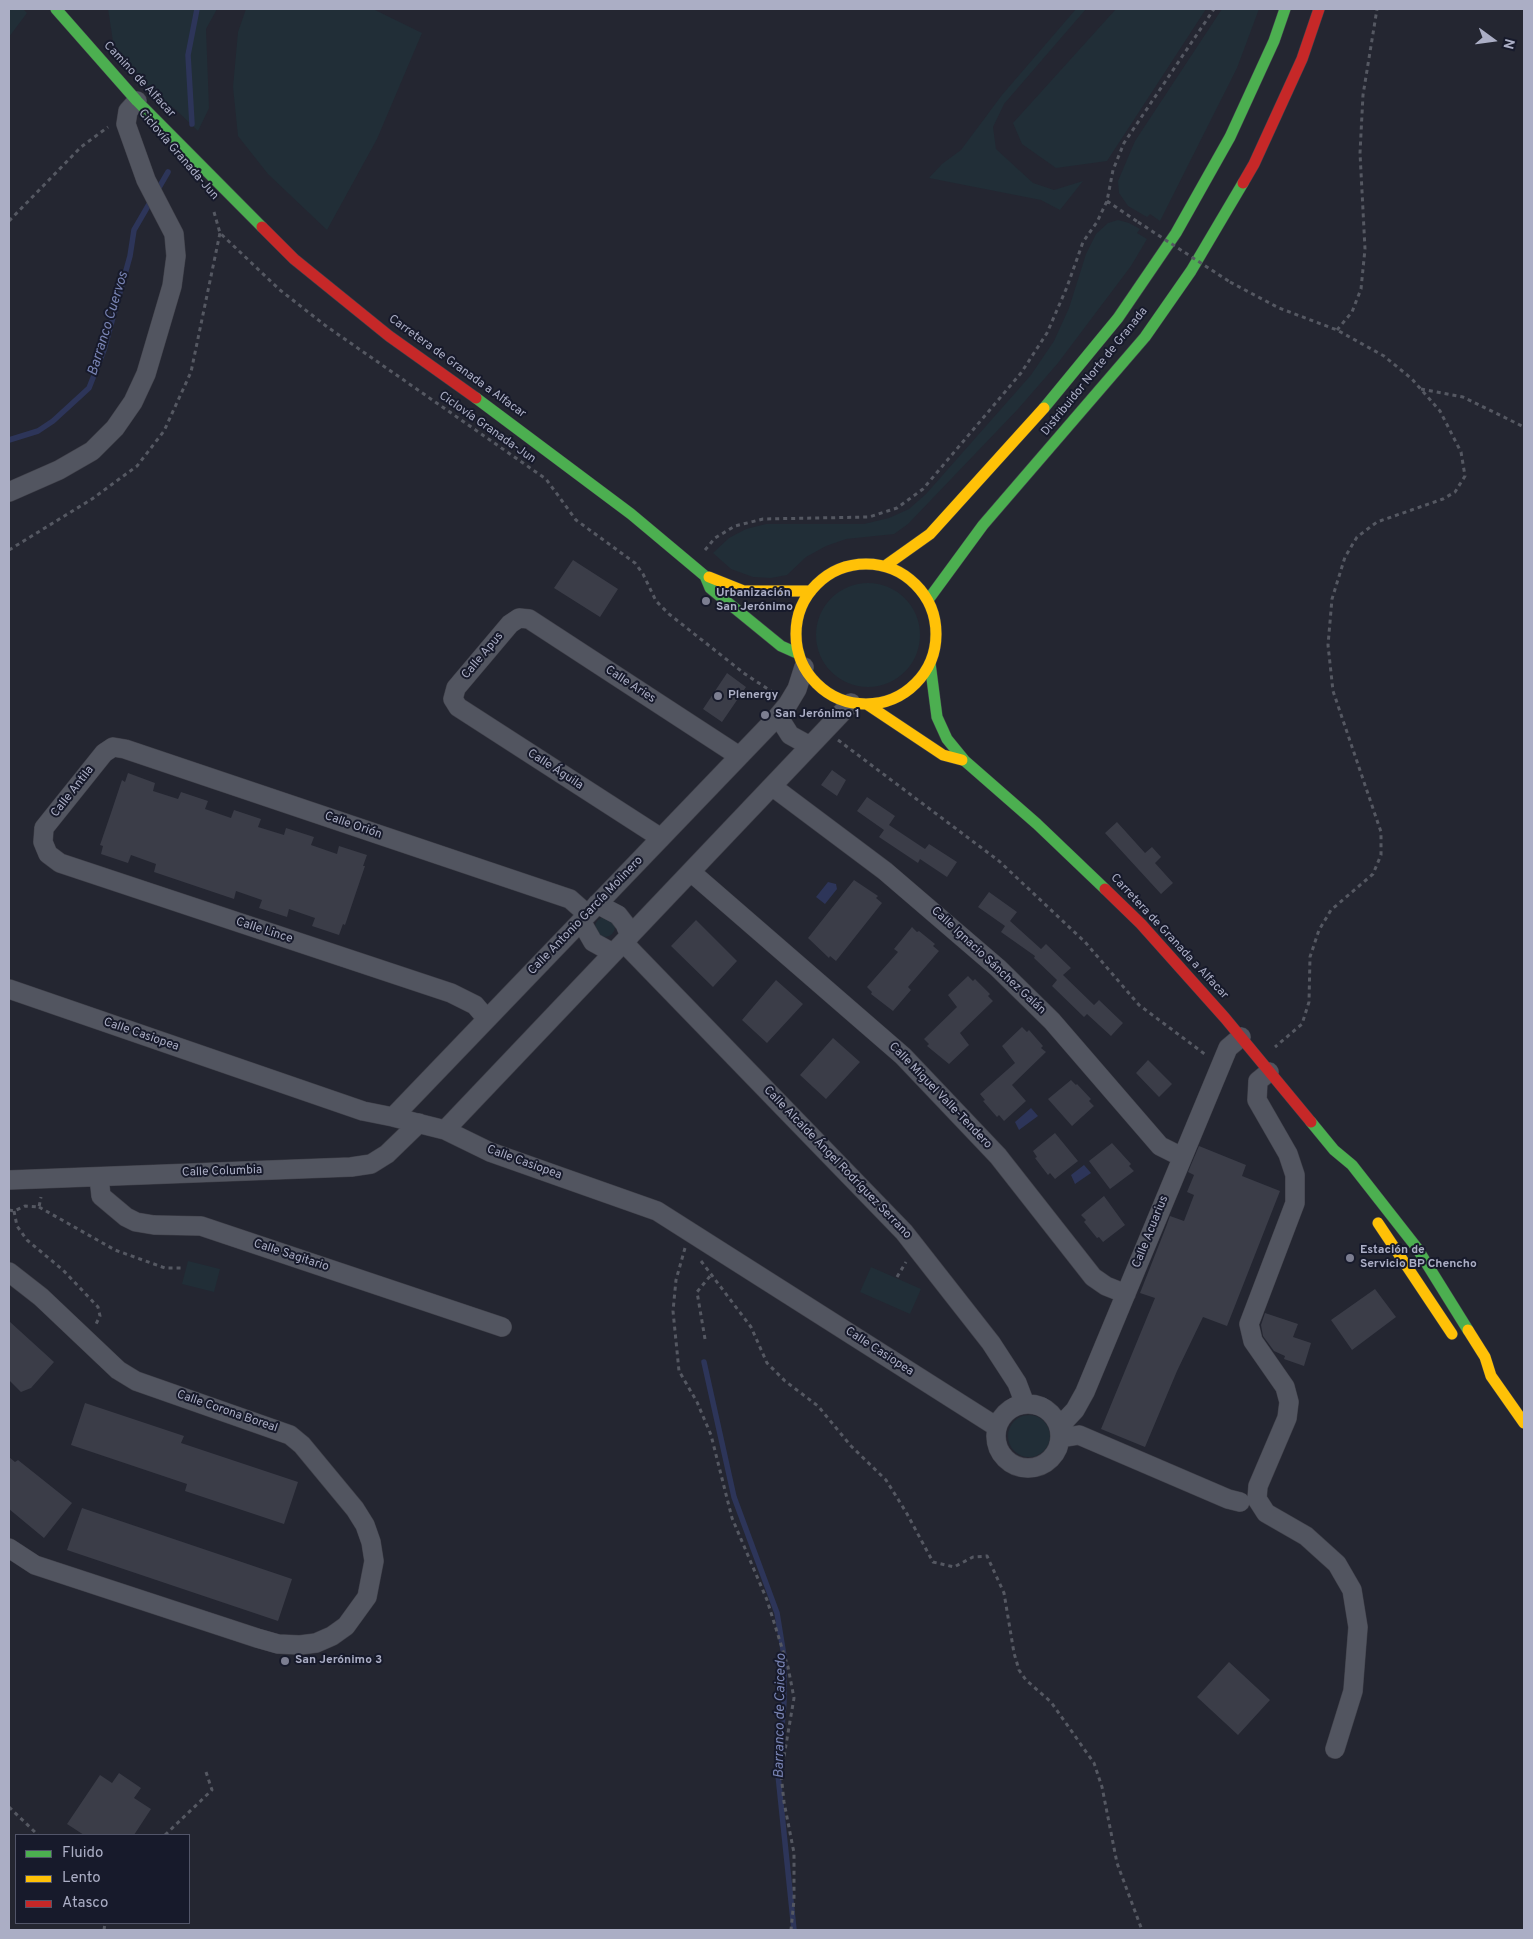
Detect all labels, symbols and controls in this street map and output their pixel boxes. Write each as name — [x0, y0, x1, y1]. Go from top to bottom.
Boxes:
north arrow — [1468, 15, 1518, 65]
text: N — [1499, 37, 1518, 51]
street label: Camino de Alfacar — [100, 39, 178, 121]
street label: Ciclovía Granada-Jun — [135, 107, 221, 203]
water label: Barranco Cuervos — [85, 270, 133, 378]
street label: Distribuidor Norte de Granada — [1039, 305, 1151, 439]
street label: Carretera de Granada a Alfacar — [385, 312, 529, 422]
street label: Ciclovía Granada-Jun — [436, 389, 538, 467]
place label: Urbanización San Jerónimo — [716, 587, 793, 615]
marker: Urbanización San Jerónimo — [700, 595, 712, 607]
street label: Calle Apus — [459, 630, 507, 682]
street label: Calle Aries — [602, 663, 658, 707]
place label: Plenergy — [728, 689, 778, 703]
marker: Plenergy — [712, 690, 724, 702]
place label: San Jerónimo 1 — [775, 708, 860, 722]
marker: San Jerónimo 1 — [759, 709, 771, 721]
street label: Calle Águila — [524, 747, 586, 793]
street label: Calle Antila — [48, 763, 98, 821]
street label: Calle Orión — [323, 809, 383, 843]
street label: Calle Antonio García Molinero — [526, 854, 646, 978]
street label: Carretera de Granada a Alfacar — [1107, 871, 1231, 1003]
street label: Calle Ignacio Sánchez Galán — [928, 904, 1048, 1018]
street label: Calle Lince — [234, 915, 294, 947]
street label: Calle Casiopea — [101, 1015, 181, 1055]
street label: Calle Miguel Valle-Tendero — [885, 1040, 995, 1152]
street label: Calle Alcalde Ángel Rodríguez Serrano — [760, 1084, 914, 1242]
street label: Calle Casiopea — [485, 1143, 563, 1183]
street label: Calle Columbia — [182, 1163, 262, 1181]
street label: Calle Acuarius — [1130, 1194, 1172, 1270]
street label: Calle Sagitario — [252, 1237, 330, 1275]
place label: Estación de Servicio BP Chencho — [1360, 1244, 1477, 1272]
marker: Estación de Servicio BP Chencho — [1344, 1252, 1356, 1264]
street label: Calle Casiopea — [842, 1325, 916, 1379]
street label: Calle Corona Boreal — [175, 1388, 279, 1436]
water label: Barranco de Caicedo — [772, 1653, 790, 1779]
place label: San Jerónimo 3 — [295, 1654, 382, 1668]
marker: San Jerónimo 3 — [279, 1655, 291, 1667]
legend — [15, 1834, 190, 1924]
text: Fluido — [62, 1844, 103, 1863]
text: Lento — [62, 1869, 101, 1888]
text: Atasco — [62, 1894, 108, 1913]

